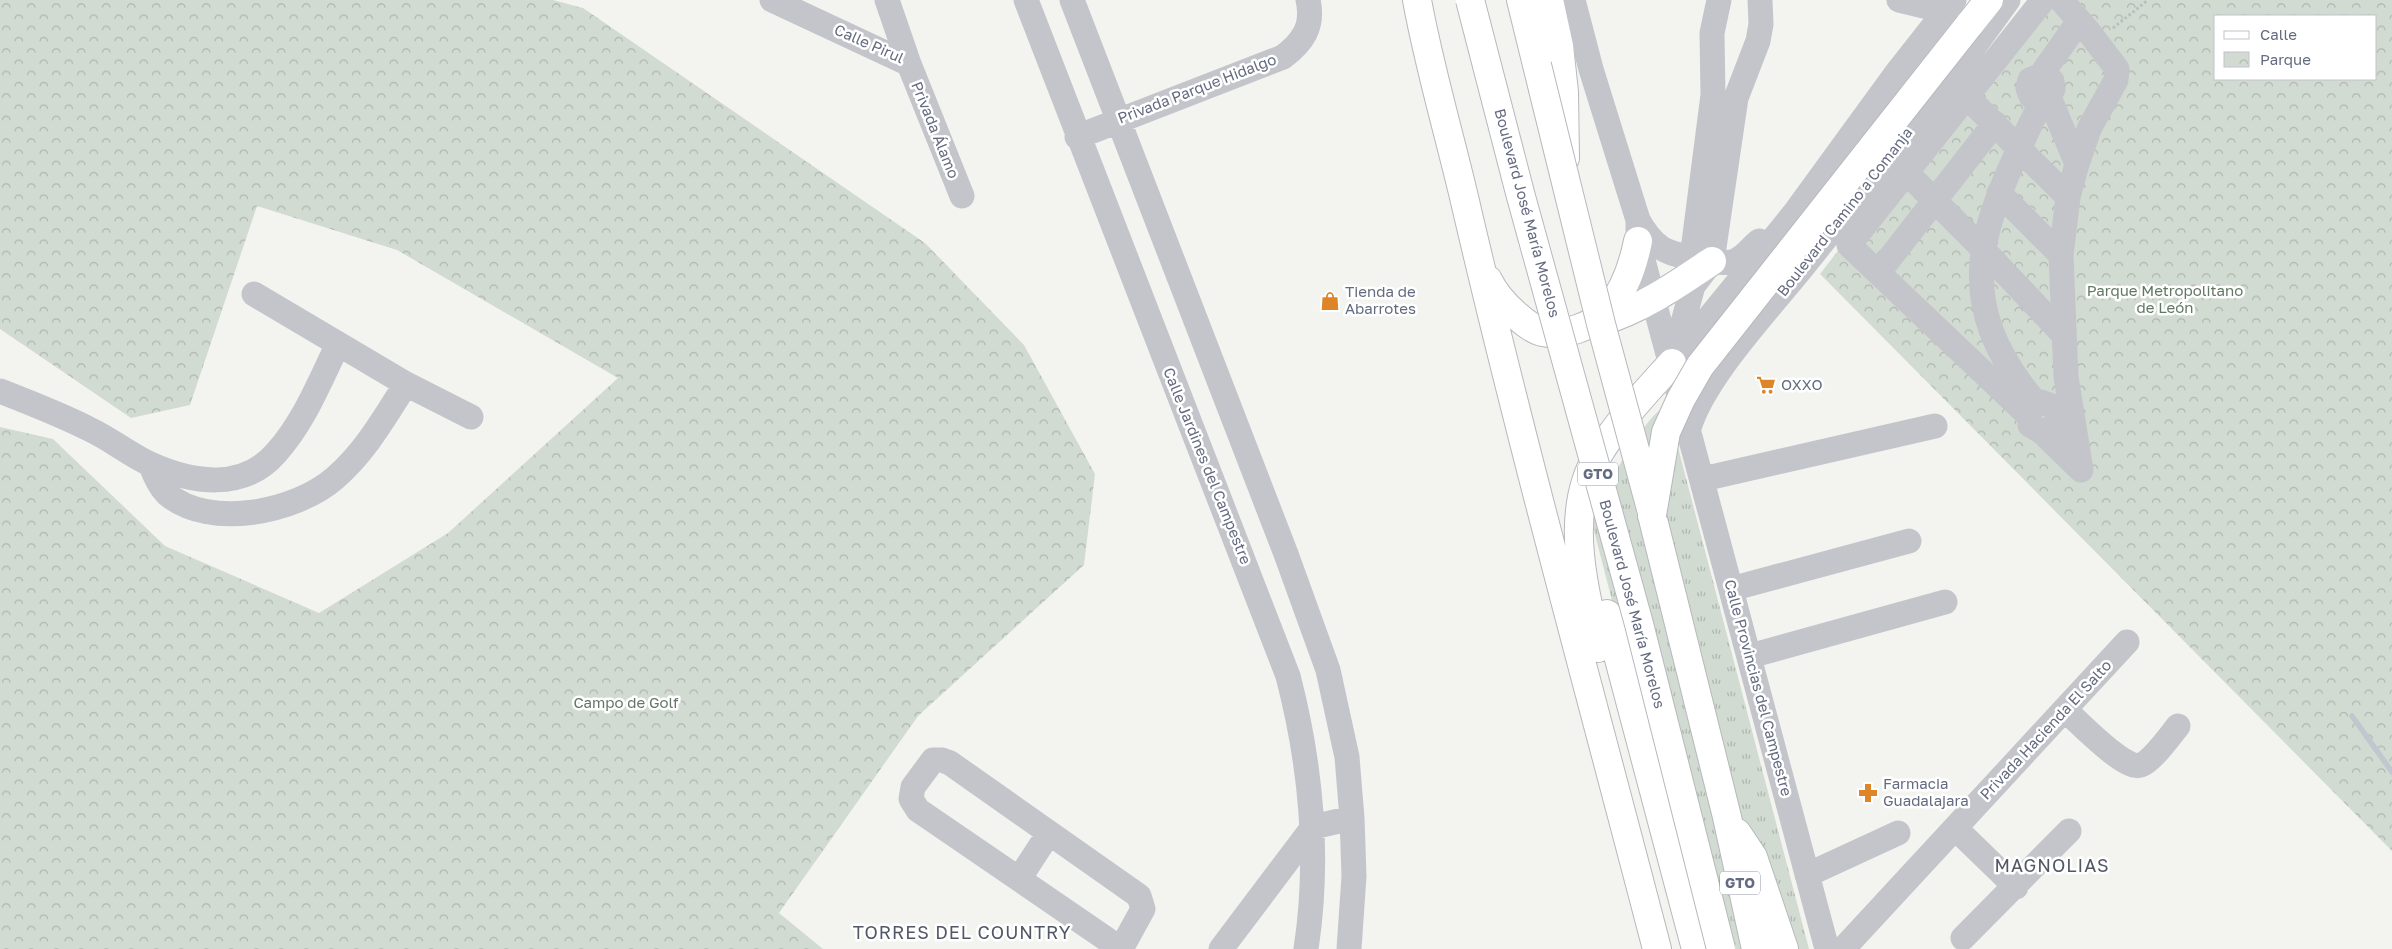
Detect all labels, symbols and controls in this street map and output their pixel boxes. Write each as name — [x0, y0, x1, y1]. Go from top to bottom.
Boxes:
legend — [2214, 15, 2377, 80]
street label: Calle Pirul — [832, 20, 907, 66]
text: Calle — [2260, 25, 2297, 43]
street label: Privada Parque Hidalgo — [1115, 50, 1278, 127]
text: Parque — [2260, 50, 2311, 68]
street label: Privada Álamo — [908, 79, 964, 181]
street label: Boulevard José María Morelos — [1491, 106, 1565, 319]
street label: Boulevard Camino a Comanja — [1773, 123, 1916, 299]
park label: Parque Metropolitano de León — [2087, 281, 2243, 316]
place label: Tienda de Abarrotes — [1345, 282, 1416, 317]
shop icon: Tienda de Abarrotes — [1319, 290, 1341, 312]
street label: Calle Jardines del Campestre — [1160, 365, 1256, 567]
supermarket icon: OXXO — [1755, 374, 1777, 396]
place label: OXXO — [1781, 375, 1823, 393]
road number: GTO — [1578, 462, 1618, 486]
street label: Boulevard José María Morelos — [1596, 497, 1670, 710]
street label: Calle Provincias del Campestre — [1721, 577, 1797, 798]
street label: Privada Hacienda El Salto — [1976, 656, 2115, 803]
park label: Campo de Golf — [573, 693, 679, 711]
place label: Farmacia Guadalajara — [1883, 774, 1969, 809]
pharmacy icon: Farmacia Guadalajara — [1857, 782, 1879, 804]
district label: MAGNOLIAS — [1994, 854, 2110, 876]
road number: GTO — [1720, 871, 1760, 894]
district label: TORRES DEL COUNTRY — [853, 921, 1071, 943]

